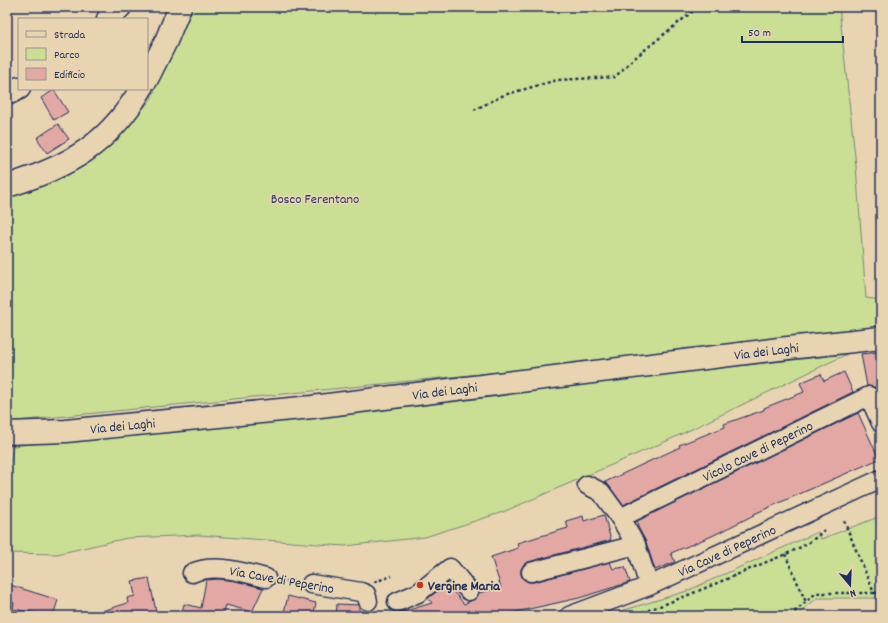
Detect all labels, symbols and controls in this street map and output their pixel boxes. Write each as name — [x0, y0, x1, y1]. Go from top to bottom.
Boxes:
legend — [18, 18, 148, 90]
scale bar — [742, 18, 843, 44]
text: 50 m — [748, 25, 771, 42]
text: Strada — [54, 27, 85, 44]
text: Parco — [54, 47, 80, 64]
text: Edificio — [54, 67, 85, 84]
park label: Bosco Ferentano — [271, 190, 359, 210]
street label: Via dei Laghi — [733, 339, 800, 366]
street label: Via dei Laghi — [412, 379, 479, 406]
street label: Via dei Laghi — [89, 414, 157, 440]
street label: Vicolo Cave di Peperino — [700, 417, 817, 488]
street label: Via Cave di Peperino — [675, 521, 780, 583]
street label: Via Cave di Peperino — [228, 562, 335, 600]
north arrow — [830, 565, 870, 605]
place label: Vergine Maria — [428, 577, 501, 597]
marker: Vergine Maria — [415, 580, 425, 590]
text: N — [847, 584, 858, 601]

